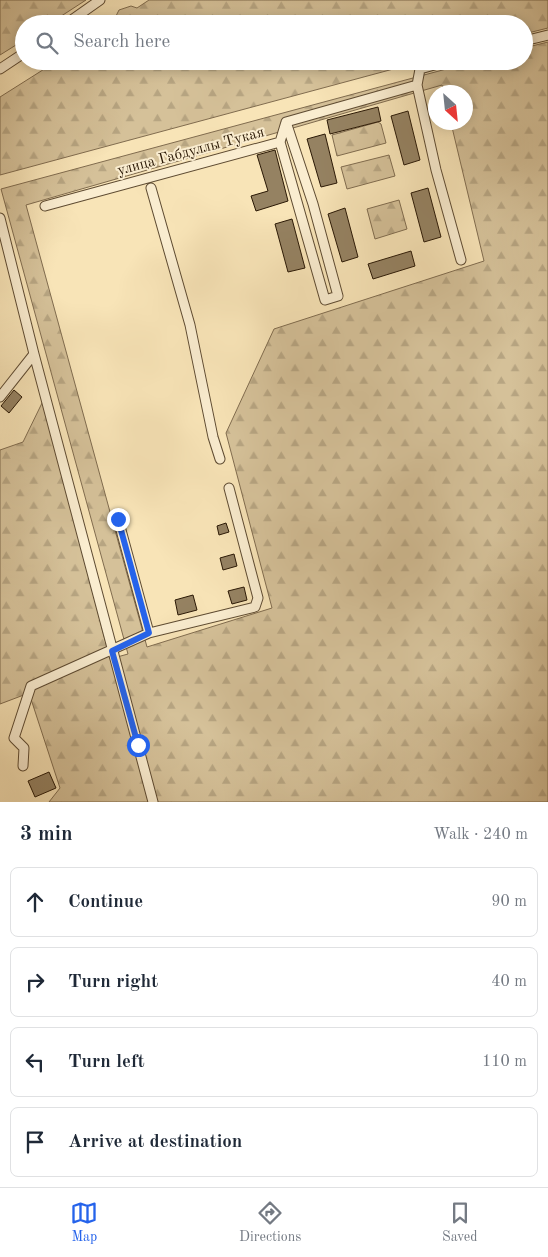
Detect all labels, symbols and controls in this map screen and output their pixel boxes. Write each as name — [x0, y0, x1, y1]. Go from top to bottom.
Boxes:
search box — [15, 15, 533, 70]
icon: search — [33, 29, 61, 57]
text: Search here — [73, 33, 170, 52]
north arrow — [428, 85, 473, 130]
street label: улица Габдуллы Тукая — [116, 125, 266, 179]
route end — [107, 508, 130, 531]
route start — [127, 734, 150, 757]
text: 3 min — [20, 824, 73, 845]
text: Walk · 240 m — [433, 827, 528, 843]
icon: ahead — [21, 888, 49, 916]
text: Continue — [68, 893, 143, 912]
text: 90 m — [491, 894, 527, 910]
icon: right — [21, 968, 49, 996]
text: Turn right — [68, 973, 158, 992]
text: 40 m — [491, 974, 527, 990]
icon: left — [21, 1048, 49, 1076]
text: Turn left — [68, 1053, 145, 1072]
text: 110 m — [482, 1054, 527, 1070]
icon: arrive — [21, 1128, 49, 1156]
text: Arrive at destination — [68, 1133, 242, 1152]
tab: Map — [70, 1199, 98, 1246]
tab: Directions — [239, 1199, 301, 1246]
tab: Saved — [442, 1199, 478, 1246]

